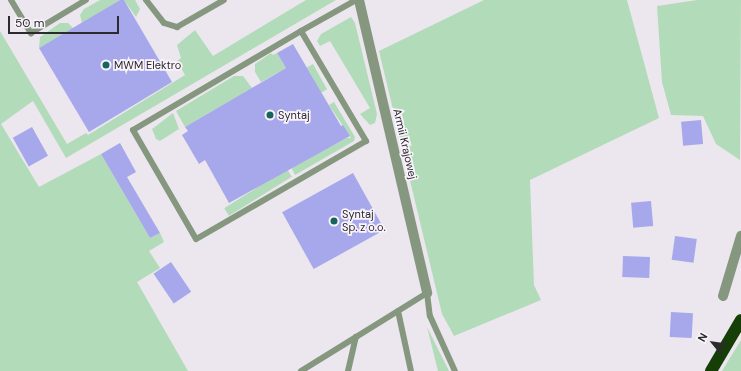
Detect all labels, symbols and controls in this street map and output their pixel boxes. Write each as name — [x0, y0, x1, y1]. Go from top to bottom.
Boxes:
scale bar — [10, 8, 121, 34]
text: 50 m — [15, 15, 44, 31]
place label: MWM Elektro — [114, 58, 181, 72]
marker: MWM Elektro — [101, 60, 111, 70]
street label: Armii Krajowej — [390, 107, 420, 181]
place label: Syntaj — [278, 108, 310, 122]
marker: Syntaj — [265, 110, 275, 120]
place label: Syntaj Sp. z o.o. — [342, 208, 386, 234]
marker: Syntaj Sp. z o.o. — [329, 216, 339, 226]
north arrow — [693, 323, 733, 363]
text: N — [694, 330, 711, 344]

